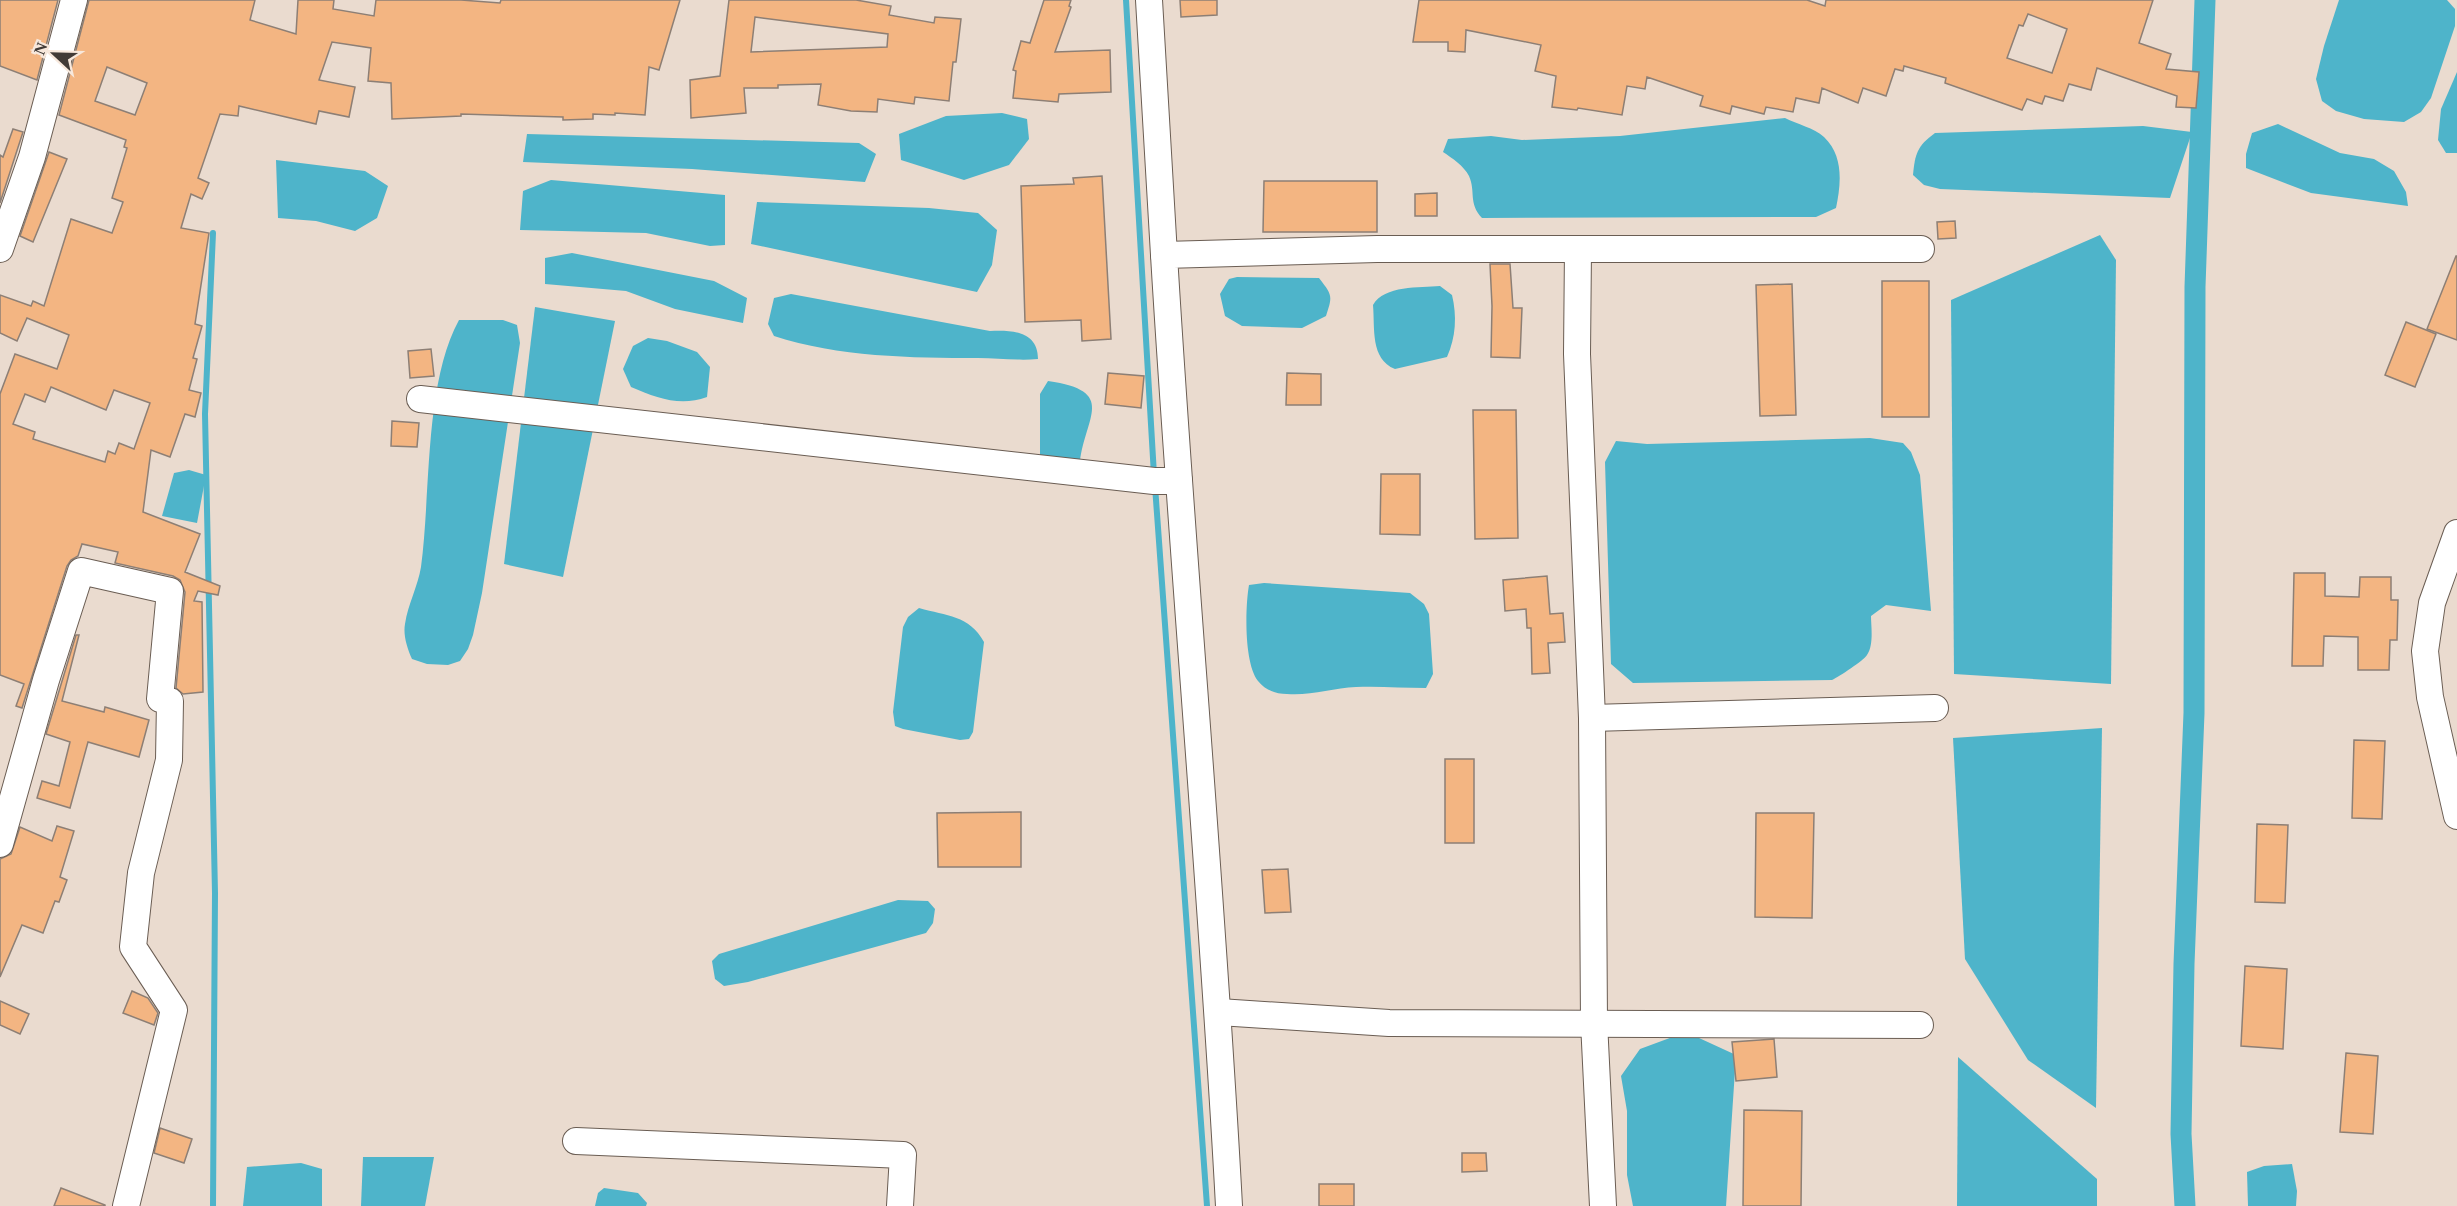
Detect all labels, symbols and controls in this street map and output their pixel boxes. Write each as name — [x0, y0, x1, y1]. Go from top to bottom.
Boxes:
north arrow — [24, 24, 84, 84]
text: N — [31, 40, 51, 57]

